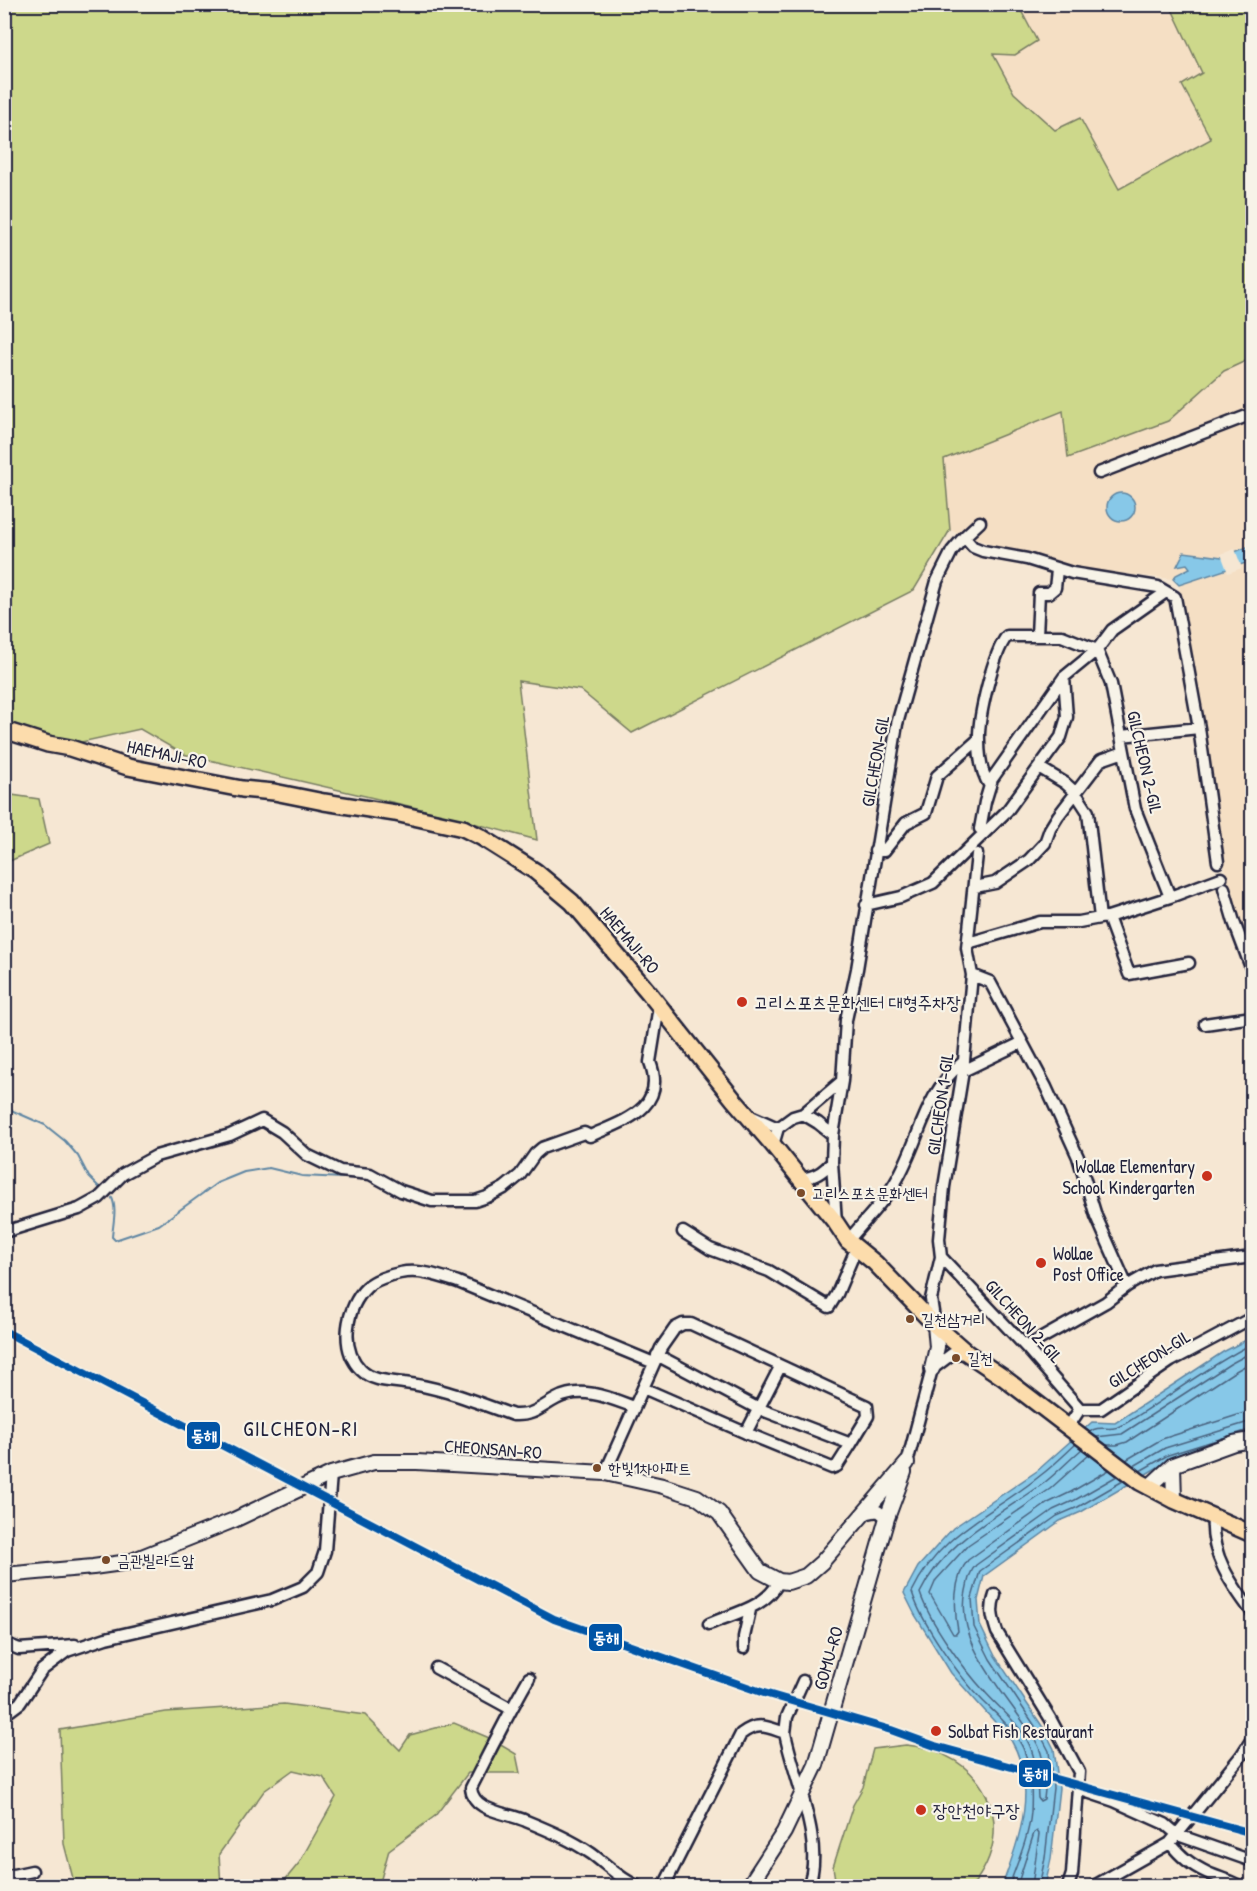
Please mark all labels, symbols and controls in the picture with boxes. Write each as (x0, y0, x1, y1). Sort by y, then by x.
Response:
street label: GILCHEON 2-GIL (1121, 708, 1169, 816)
street label: GILCHEON-GIL (855, 713, 895, 809)
street label: HAEMAJI-RO (125, 733, 209, 775)
street label: HAEMAJI-RO (594, 901, 666, 979)
place label: 고리스포츠문화센터 대형주차장 (754, 990, 961, 1015)
marker: 고리스포츠문화센터 대형주차장 (735, 995, 749, 1009)
street label: GILCHEON 1-GIL (920, 1051, 960, 1157)
place label: Wollae Elementary School Kindergarten (1063, 1154, 1195, 1200)
marker: Wollae Elementary School Kindergarten (1200, 1169, 1214, 1183)
place label: 고리스포츠문화센터 (812, 1182, 928, 1204)
marker: 고리스포츠문화센터 (795, 1187, 807, 1199)
place label: Wollae Post Office (1053, 1241, 1124, 1287)
marker: Wollae Post Office (1034, 1256, 1048, 1270)
street label: GILCHEON 2-GIL (980, 1274, 1069, 1369)
place label: 길천삼거리 (921, 1308, 985, 1330)
marker: 길천삼거리 (904, 1313, 916, 1325)
street label: GILCHEON-GIL (1103, 1324, 1195, 1394)
place label: 길천 (967, 1347, 993, 1369)
marker: 길천 (950, 1352, 962, 1364)
district label: GILCHEON-RI (243, 1414, 359, 1443)
line badge: 동해 (186, 1421, 221, 1450)
text: 동해 (191, 1424, 217, 1446)
street label: CHEONSAN-RO (443, 1433, 543, 1465)
place label: 한빛1차아파트 (608, 1457, 691, 1479)
marker: 한빛1차아파트 (591, 1462, 603, 1474)
place label: 금관빌라드앞 (117, 1549, 194, 1571)
marker: 금관빌라드앞 (100, 1554, 112, 1566)
line badge: 동해 (588, 1623, 623, 1652)
street label: GOMU-RO (807, 1623, 849, 1693)
text: 동해 (593, 1626, 619, 1648)
place label: Solbat Fish Restaurant (948, 1719, 1094, 1744)
marker: Solbat Fish Restaurant (929, 1724, 943, 1738)
line badge: 동해 (1018, 1759, 1052, 1788)
text: 동해 (1022, 1762, 1048, 1784)
place label: 장안천야구장 (933, 1798, 1020, 1823)
marker: 장안천야구장 (914, 1803, 928, 1817)

